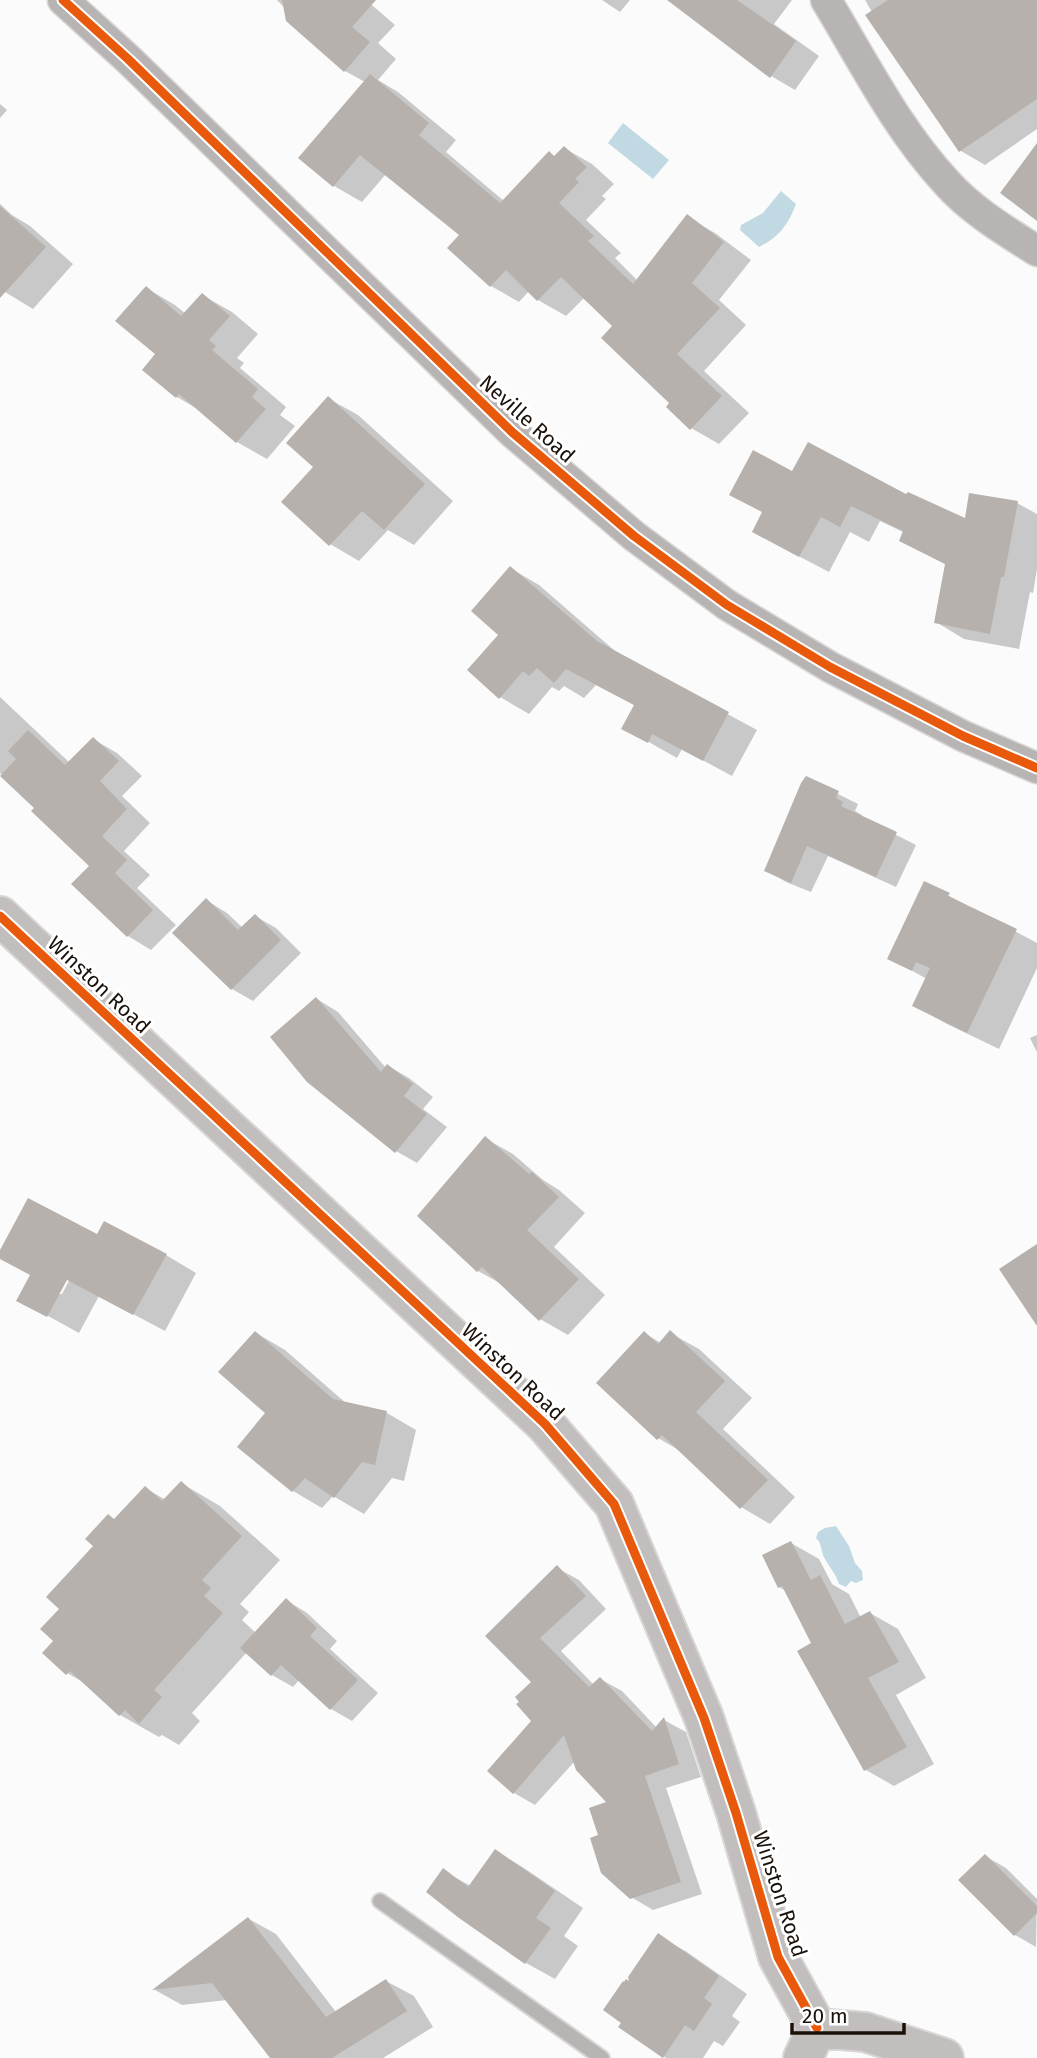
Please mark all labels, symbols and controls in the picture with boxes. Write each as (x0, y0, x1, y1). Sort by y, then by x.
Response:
street label: Neville Road (474, 369, 580, 469)
street label: Winston Road (42, 931, 156, 1039)
street label: Winston Road (456, 1318, 570, 1426)
street label: Winston Road (747, 1828, 813, 1960)
scale bar (792, 1992, 904, 2036)
text: 20 m (802, 2003, 848, 2029)

